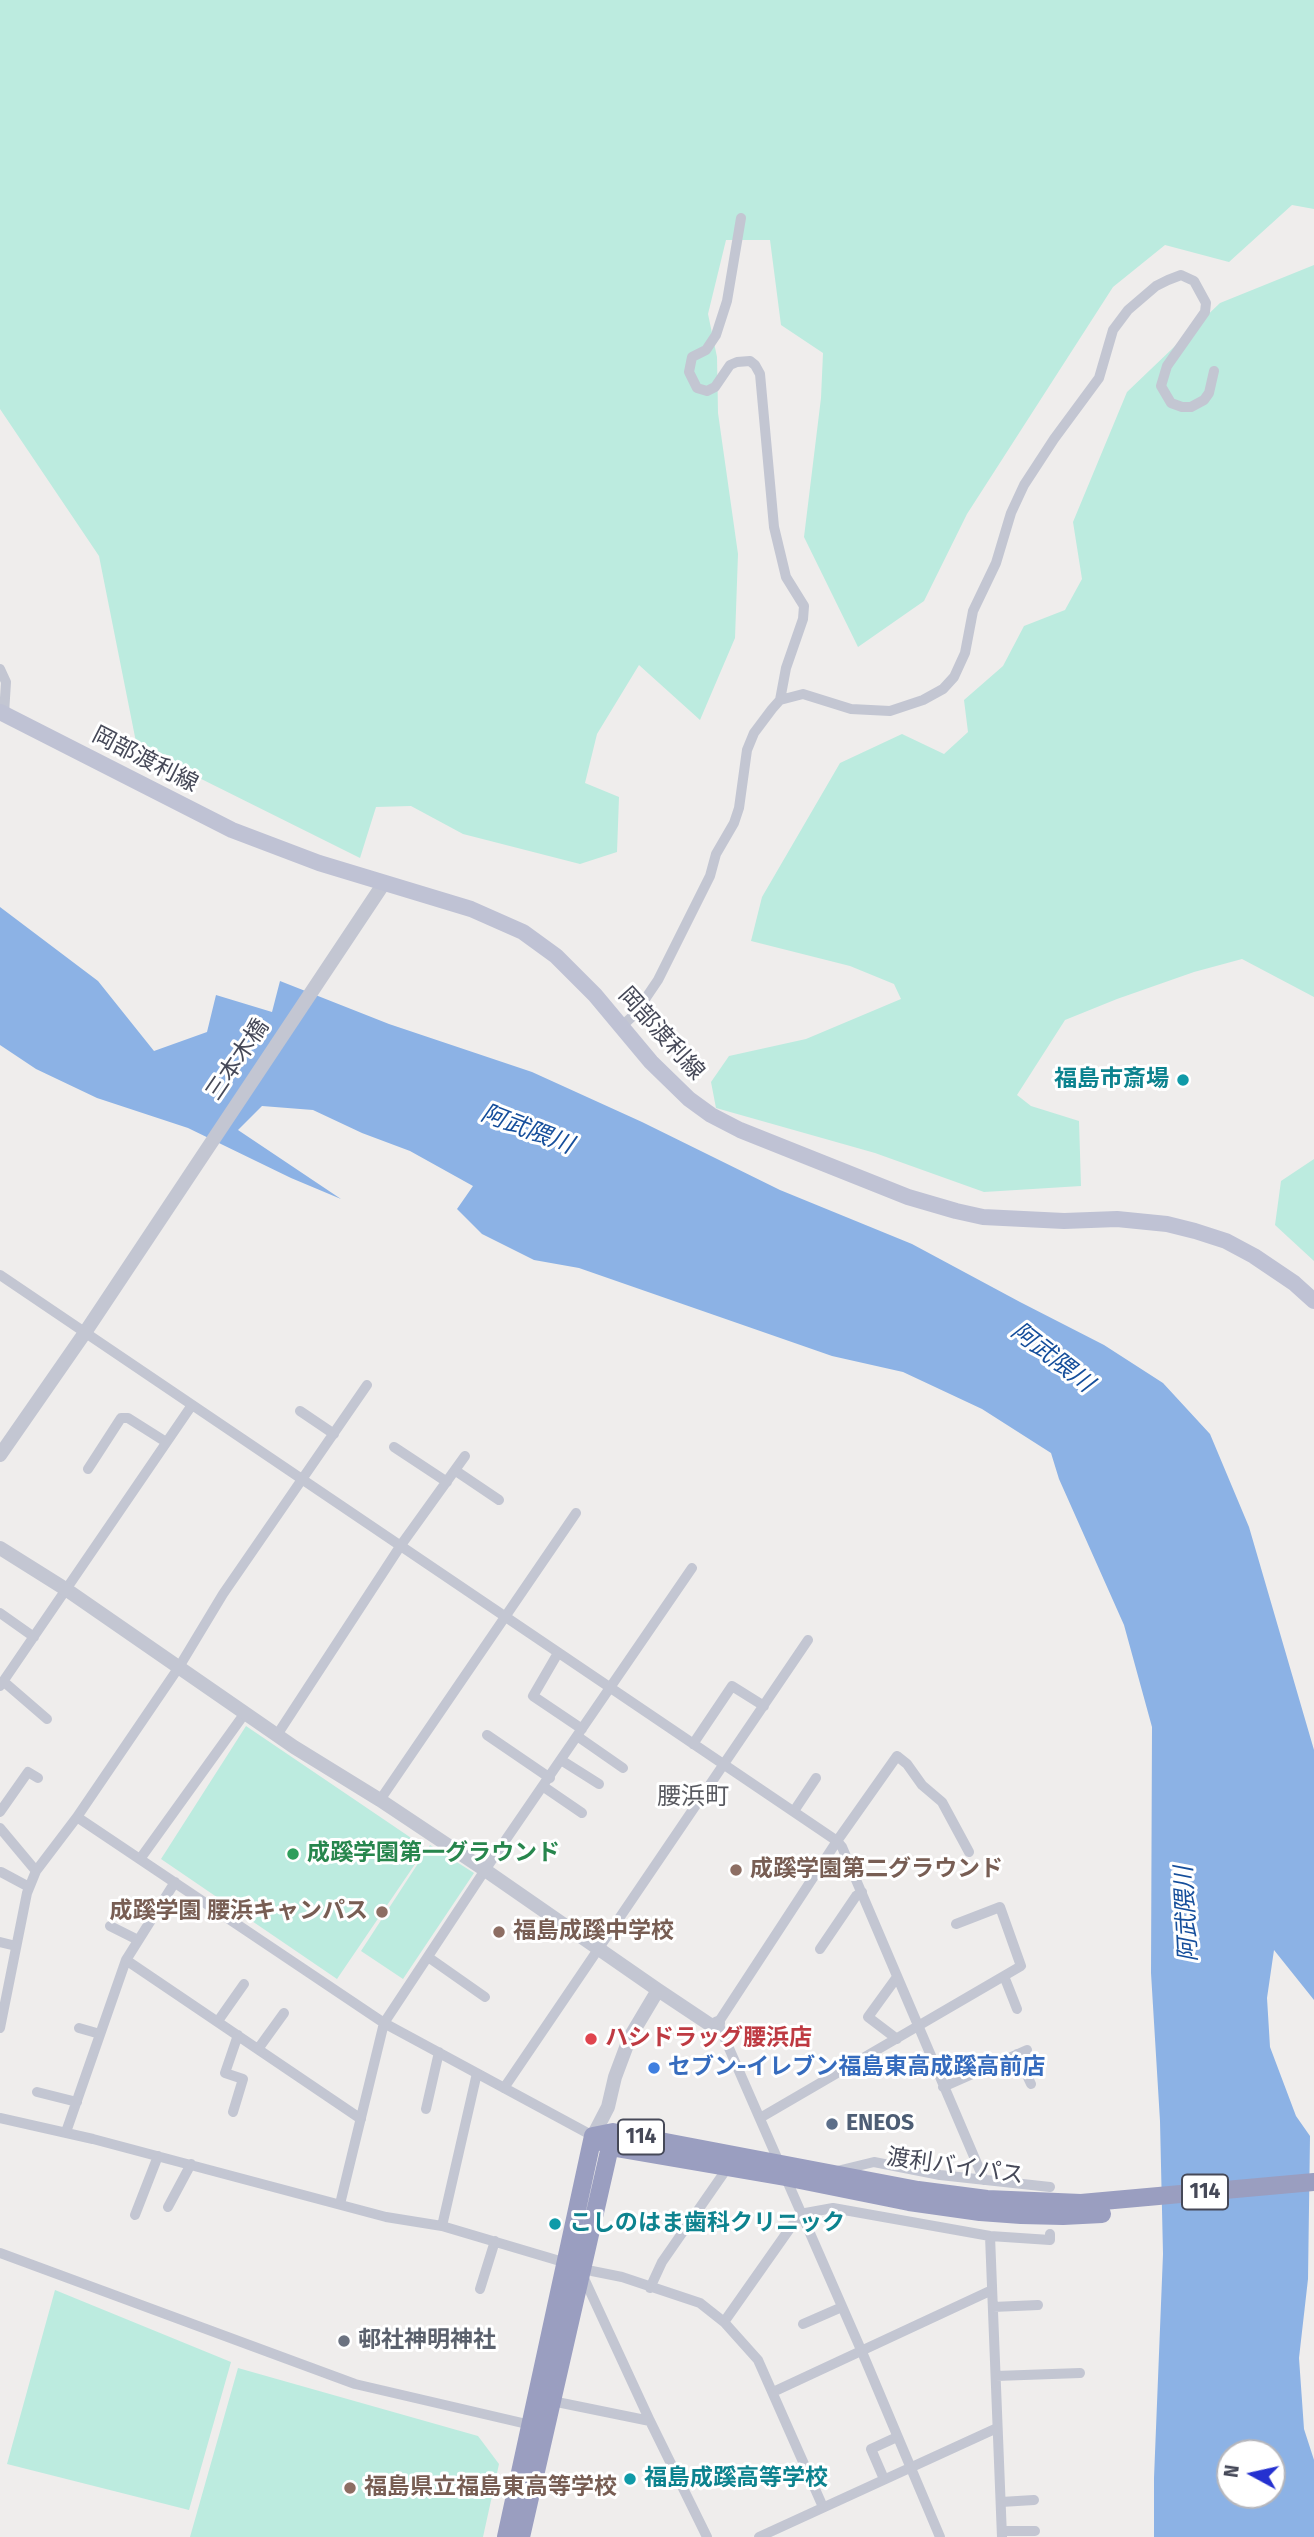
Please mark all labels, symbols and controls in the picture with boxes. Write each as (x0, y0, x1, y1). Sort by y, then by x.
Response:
street label: 岡部渡利線 (88, 722, 202, 798)
street label: 岡部渡利線 (612, 982, 710, 1086)
street label: 三本木橋 (201, 1014, 275, 1106)
place label: 福島市斎場 (1054, 1066, 1169, 1094)
marker: 福島市斎場 (1175, 1072, 1191, 1088)
water label: 阿武隈川 (477, 1099, 577, 1161)
water label: 阿武隈川 (1005, 1317, 1099, 1399)
district label: 腰浜町 (657, 1783, 729, 1811)
place label: 成蹊学園第一グラウンド (307, 1840, 560, 1868)
marker: 成蹊学園第一グラウンド (285, 1846, 301, 1862)
place label: 成蹊学園第二グラウンド (750, 1856, 1003, 1884)
marker: 成蹊学園第二グラウンド (728, 1862, 744, 1878)
water label: 阿武隈川 (1170, 1865, 1204, 1963)
place label: 成蹊学園 腰浜キャンパス (110, 1898, 368, 1926)
marker: 成蹊学園 腰浜キャンパス (374, 1904, 390, 1920)
place label: 福島成蹊中学校 (513, 1918, 674, 1946)
marker: 福島成蹊中学校 (491, 1924, 507, 1940)
place label: ハシドラッグ腰浜店 (605, 2025, 812, 2053)
marker: ハシドラッグ腰浜店 (583, 2031, 599, 2047)
place label: セブン-イレブン福島東高成蹊高前店 (668, 2054, 1045, 2082)
marker: セブン-イレブン福島東高成蹊高前店 (646, 2060, 662, 2076)
place label: ENEOS (846, 2110, 914, 2138)
marker: ENEOS (824, 2116, 840, 2132)
road number: 114 (618, 2120, 664, 2154)
street label: 渡利バイパス (885, 2144, 1025, 2190)
road number: 114 (1182, 2174, 1228, 2210)
place label: こしのはま歯科クリニック (569, 2210, 845, 2238)
marker: こしのはま歯科クリニック (547, 2216, 563, 2232)
place label: 邨社神明神社 (358, 2327, 496, 2355)
marker: 邨社神明神社 (336, 2333, 352, 2349)
north arrow (1216, 2439, 1286, 2509)
text: N (1219, 2463, 1244, 2479)
place label: 福島成蹊高等学校 (644, 2465, 828, 2493)
marker: 福島成蹊高等学校 (622, 2471, 638, 2487)
place label: 福島県立福島東高等学校 (364, 2474, 617, 2502)
marker: 福島県立福島東高等学校 (342, 2480, 358, 2496)

